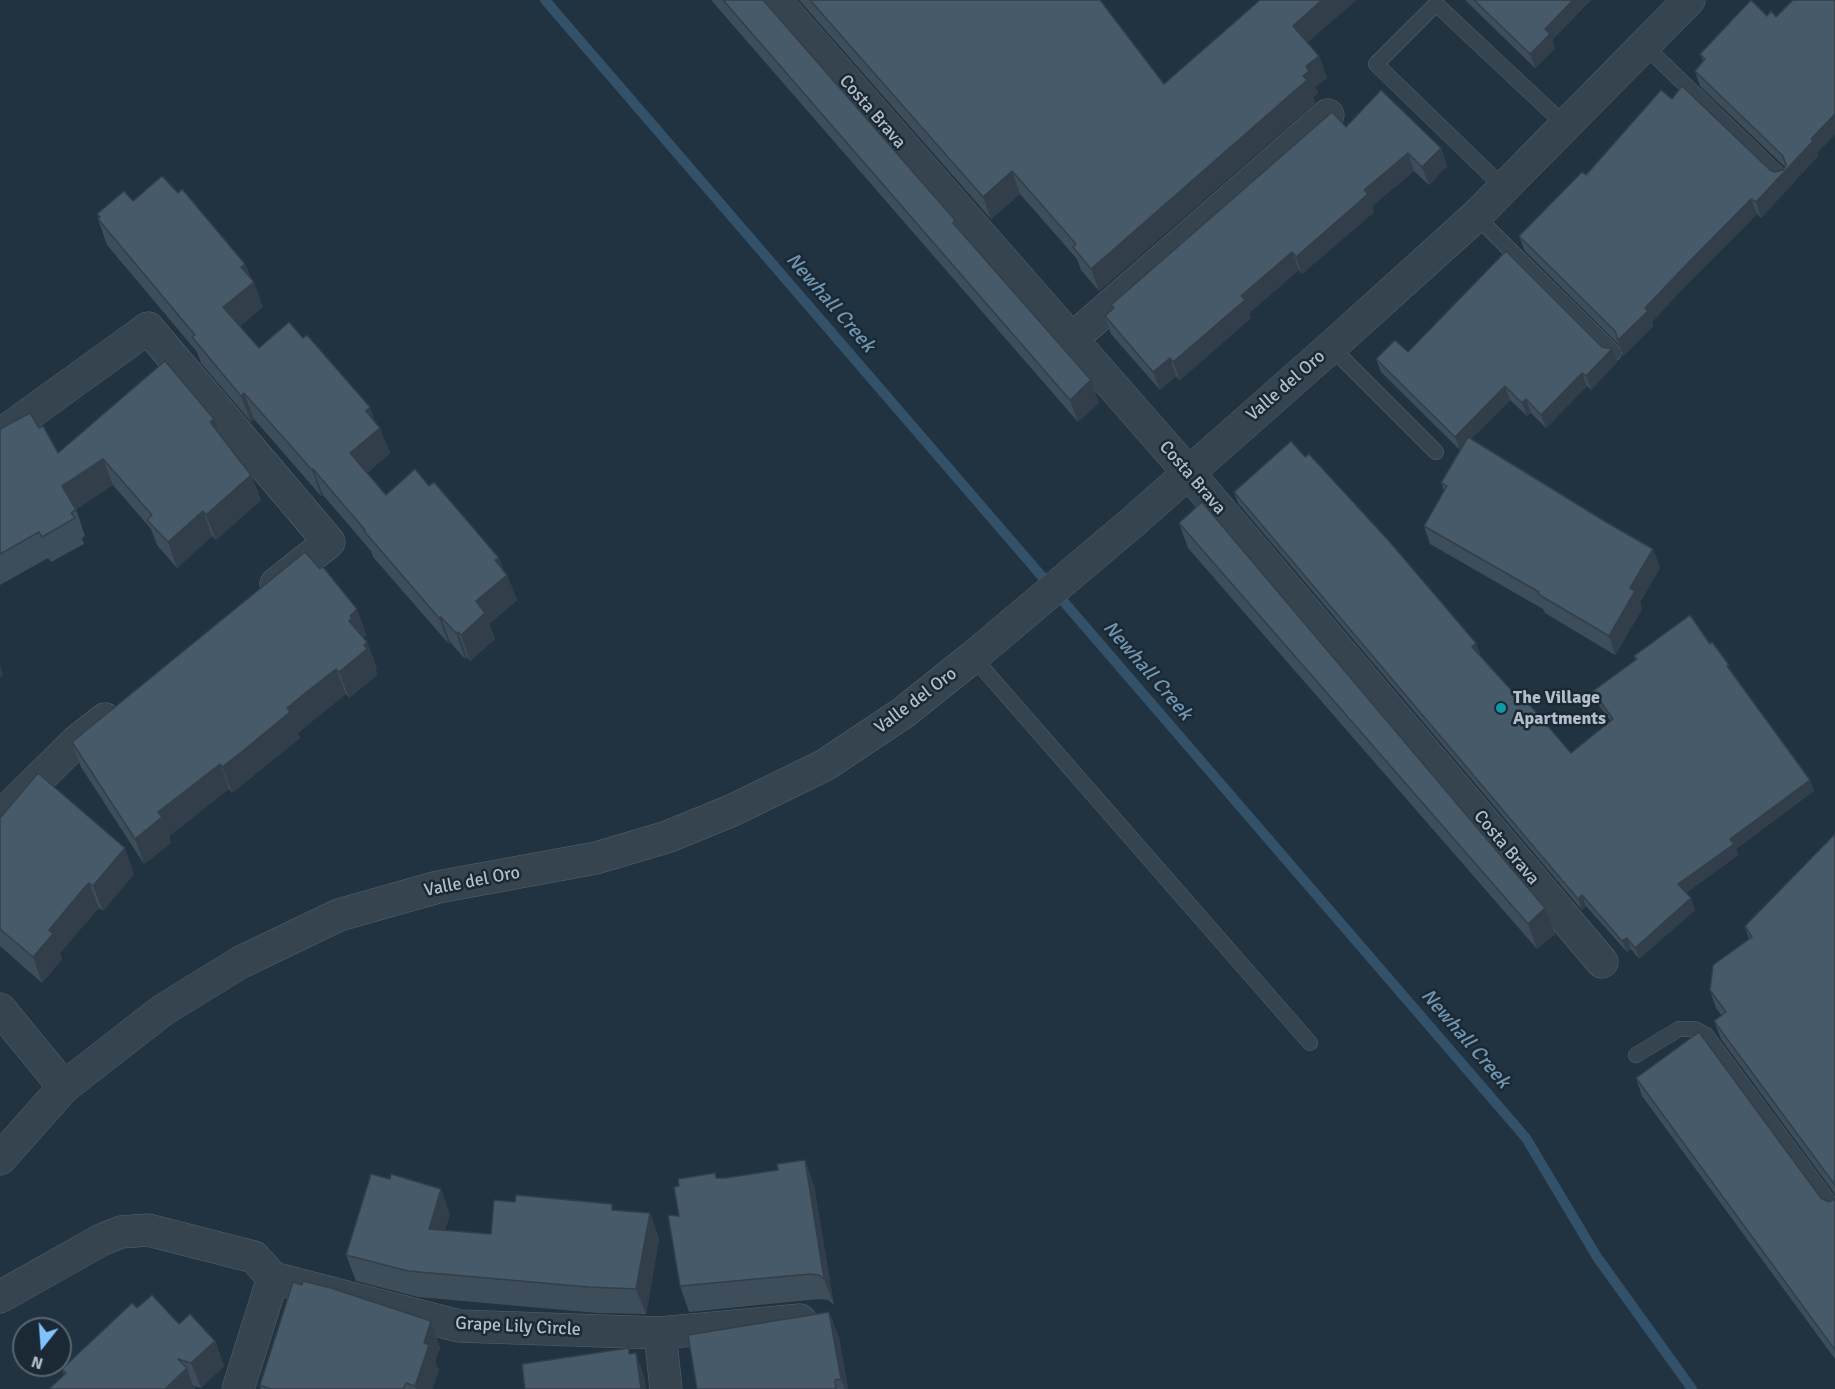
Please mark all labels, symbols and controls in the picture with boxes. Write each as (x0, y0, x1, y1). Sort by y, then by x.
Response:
street label: Costa Brava (834, 71, 910, 153)
water label: Newhall Creek (780, 248, 880, 358)
street label: Valle del Oro (1242, 346, 1330, 426)
street label: Costa Brava (1154, 437, 1230, 519)
water label: Newhall Creek (1097, 616, 1197, 726)
street label: Valle del Oro (871, 663, 961, 739)
place label: The Village Apartments (1513, 687, 1606, 730)
marker: The Village Apartments (1494, 701, 1508, 715)
street label: Costa Brava (1469, 806, 1543, 890)
street label: Valle del Oro (422, 862, 522, 902)
water label: Newhall Creek (1415, 984, 1515, 1094)
street label: Grape Lily Circle (455, 1313, 581, 1341)
north arrow (12, 1317, 72, 1377)
text: N (29, 1351, 46, 1373)

